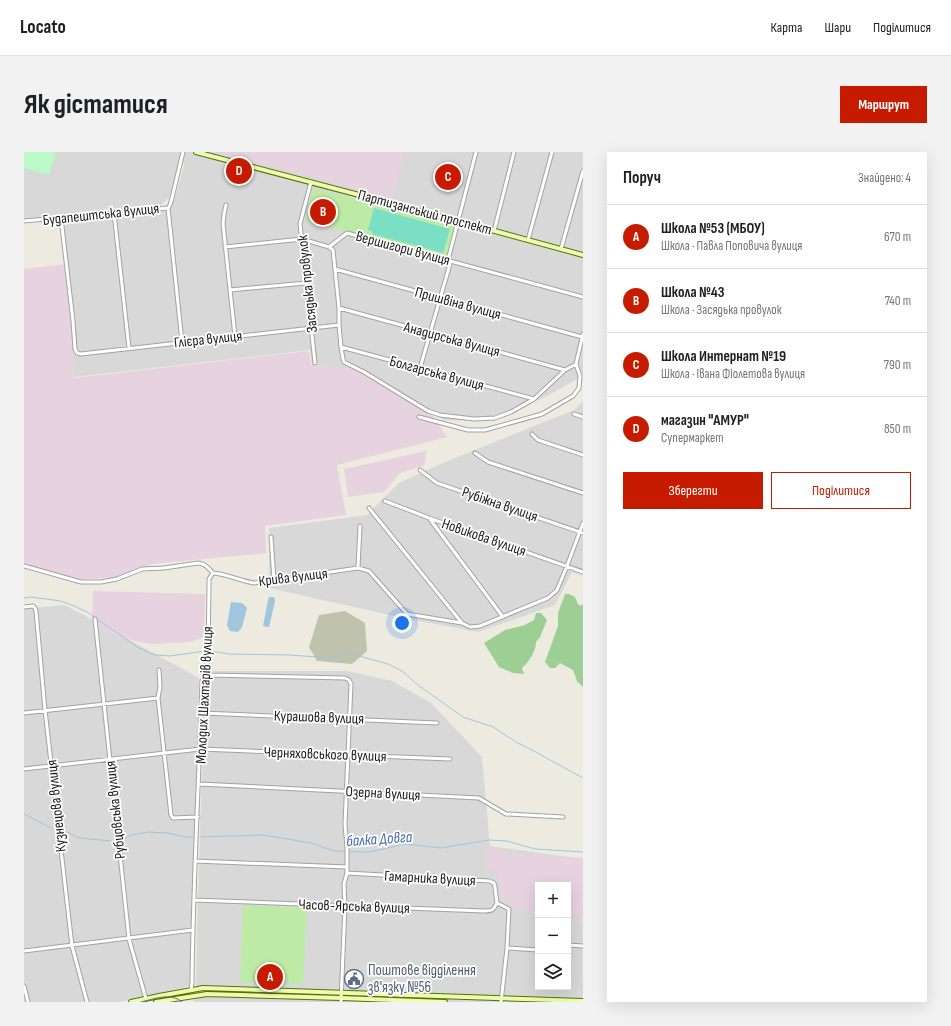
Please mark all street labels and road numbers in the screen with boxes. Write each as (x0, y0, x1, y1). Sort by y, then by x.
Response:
street label: Партизанський проспект (356, 185, 494, 240)
street label: Будапештська вулиця (42, 199, 160, 230)
street label: Вершигори вулиця (354, 227, 452, 270)
street label: Засядька провулок (293, 234, 322, 334)
street label: Пришвіна вулиця (413, 283, 503, 324)
street label: Анадирська вулиця (401, 317, 502, 361)
street label: Глієра вулиця (173, 326, 243, 353)
street label: Болгарська вулиця (388, 352, 486, 395)
street label: Рубіжна вулиця (459, 483, 541, 526)
street label: Новикова вулиця (439, 514, 529, 561)
street label: Крива вулиця (258, 564, 329, 591)
street label: Молодих Шахтарів вулиця (191, 626, 218, 764)
street label: Курашова вулиця (274, 706, 364, 729)
street label: Черняховського вулиця (263, 743, 387, 766)
street label: Кузнецова вулиця (42, 759, 71, 853)
street label: Рубцовська вулиця (101, 760, 130, 860)
street label: Озерна вулиця (345, 782, 421, 805)
street label: Гамарника вулиця (384, 867, 476, 890)
street label: Часов-Ярська вулиця (298, 895, 410, 918)

